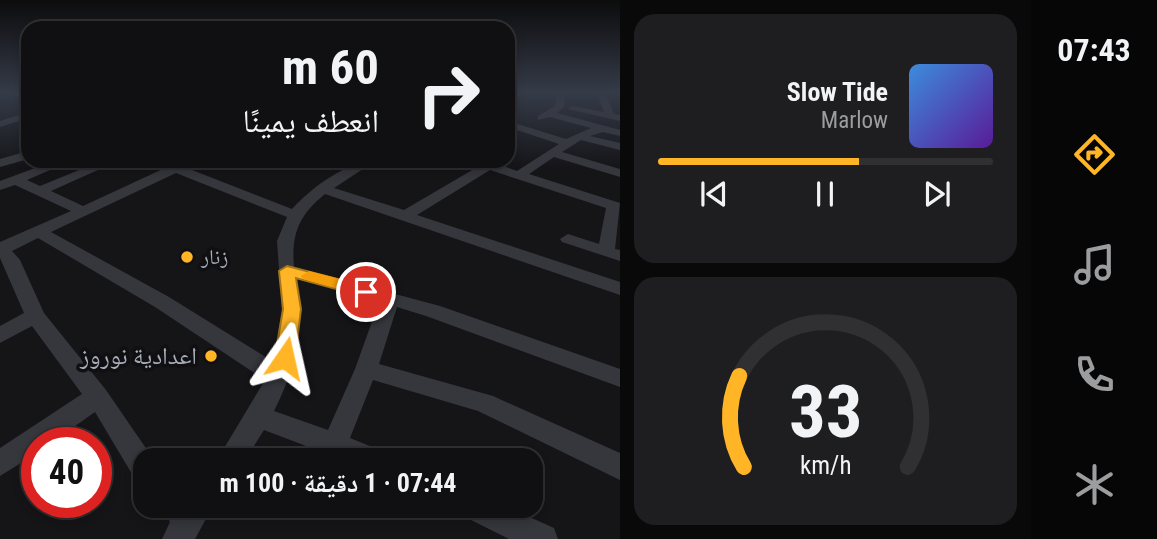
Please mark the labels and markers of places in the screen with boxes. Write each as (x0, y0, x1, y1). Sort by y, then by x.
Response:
place label: زنار (200, 245, 228, 269)
marker: زنار (179, 249, 195, 265)
pin (336, 262, 396, 322)
place label: اعدادية نوروز (79, 342, 197, 370)
marker: اعدادية نوروز (203, 348, 219, 364)

